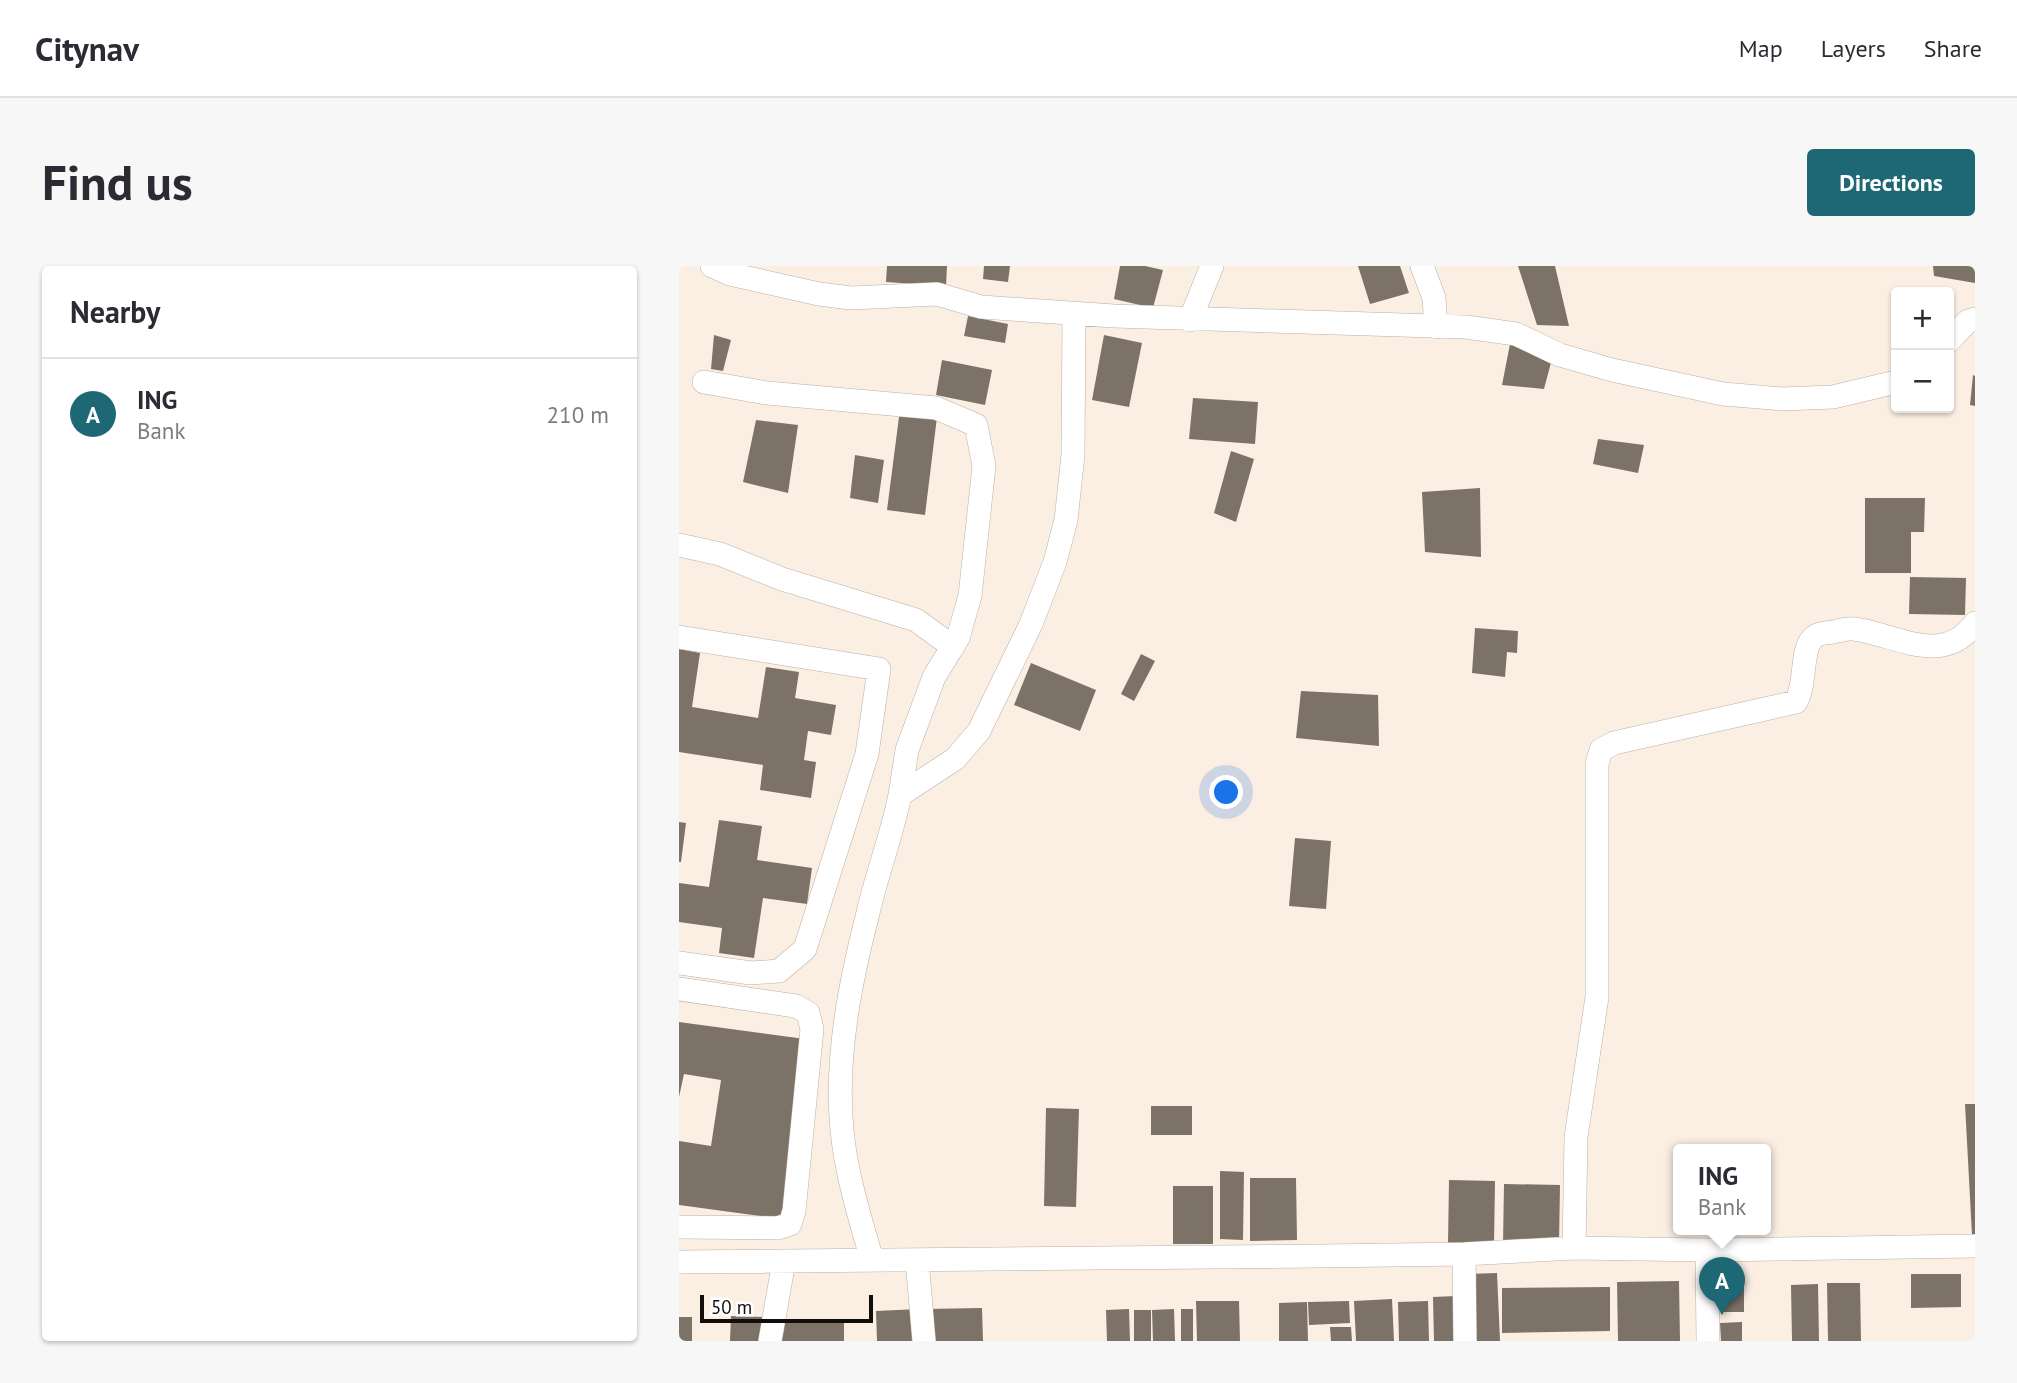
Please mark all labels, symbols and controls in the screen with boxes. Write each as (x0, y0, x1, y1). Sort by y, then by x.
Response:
text: Citynav (35, 27, 139, 70)
text: Map (1739, 33, 1783, 64)
text: Layers (1821, 33, 1886, 64)
text: Share (1924, 33, 1982, 64)
button: Directions (1807, 149, 1975, 216)
text: Find us (42, 150, 193, 214)
map controls (1891, 287, 1954, 413)
button: + (1891, 287, 1954, 350)
text: Nearby (70, 292, 160, 331)
button: − (1891, 350, 1954, 413)
text: ING (137, 383, 177, 416)
text: A (86, 400, 100, 429)
text: 210 m (547, 400, 609, 429)
text: Bank (137, 416, 185, 445)
your location (1209, 775, 1243, 809)
popup (1673, 1144, 1771, 1235)
text: ING (1698, 1159, 1738, 1192)
text: Bank (1698, 1192, 1746, 1221)
pin: A (1699, 1257, 1745, 1315)
scale bar (700, 1292, 873, 1324)
text: 50 m (711, 1295, 752, 1319)

